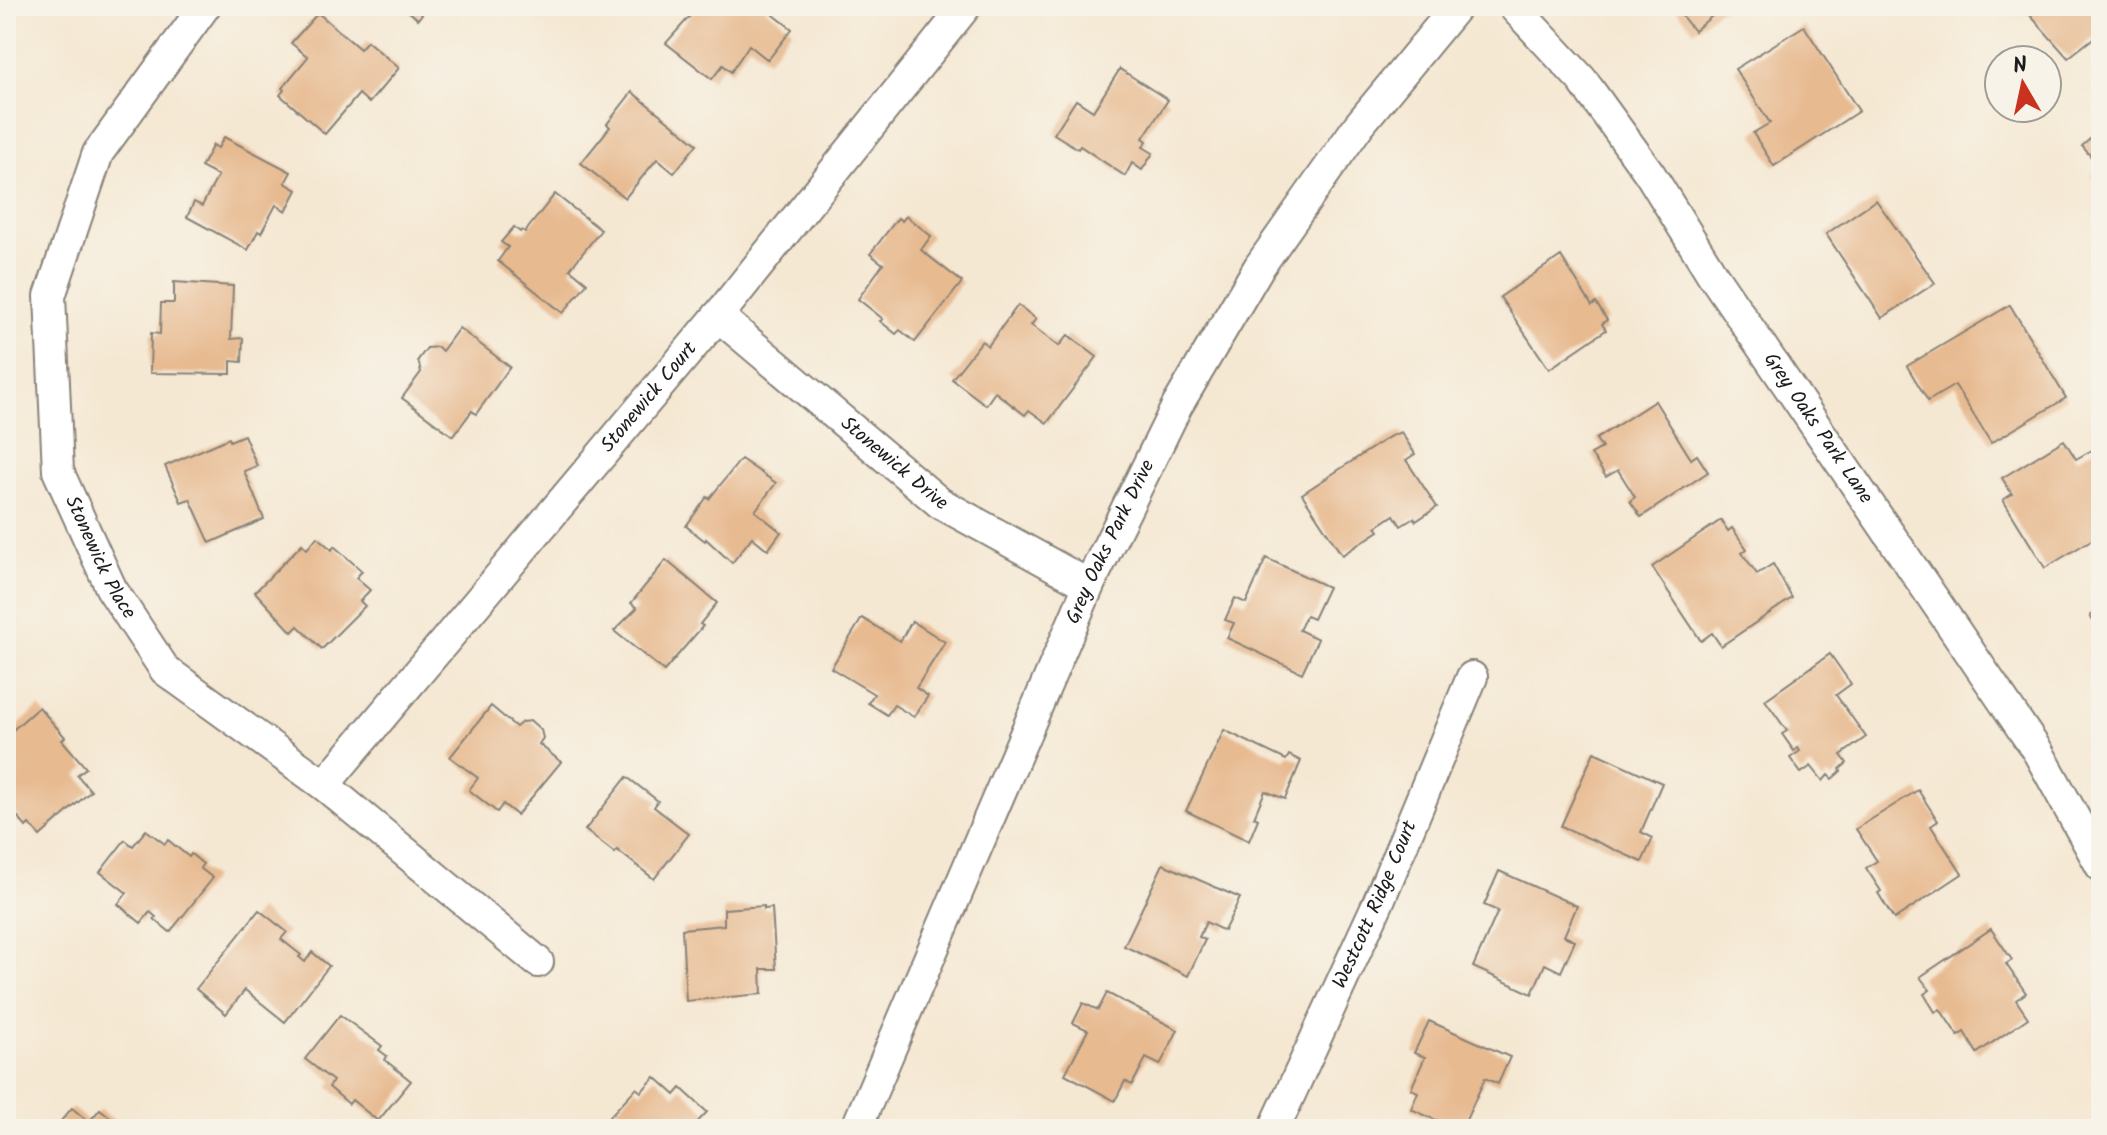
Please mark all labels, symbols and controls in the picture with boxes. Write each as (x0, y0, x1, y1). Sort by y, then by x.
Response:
north arrow (1983, 44, 2063, 124)
text: N (2011, 48, 2030, 85)
street label: Stonewick Court (593, 335, 706, 460)
street label: Grey Oaks Park Lane (1754, 346, 1881, 511)
street label: Stonewick Drive (833, 409, 953, 520)
street label: Grey Oaks Park Drive (1058, 454, 1164, 629)
street label: Stonewick Place (55, 491, 144, 626)
street label: Westcott Ridge Court (1325, 816, 1426, 994)

